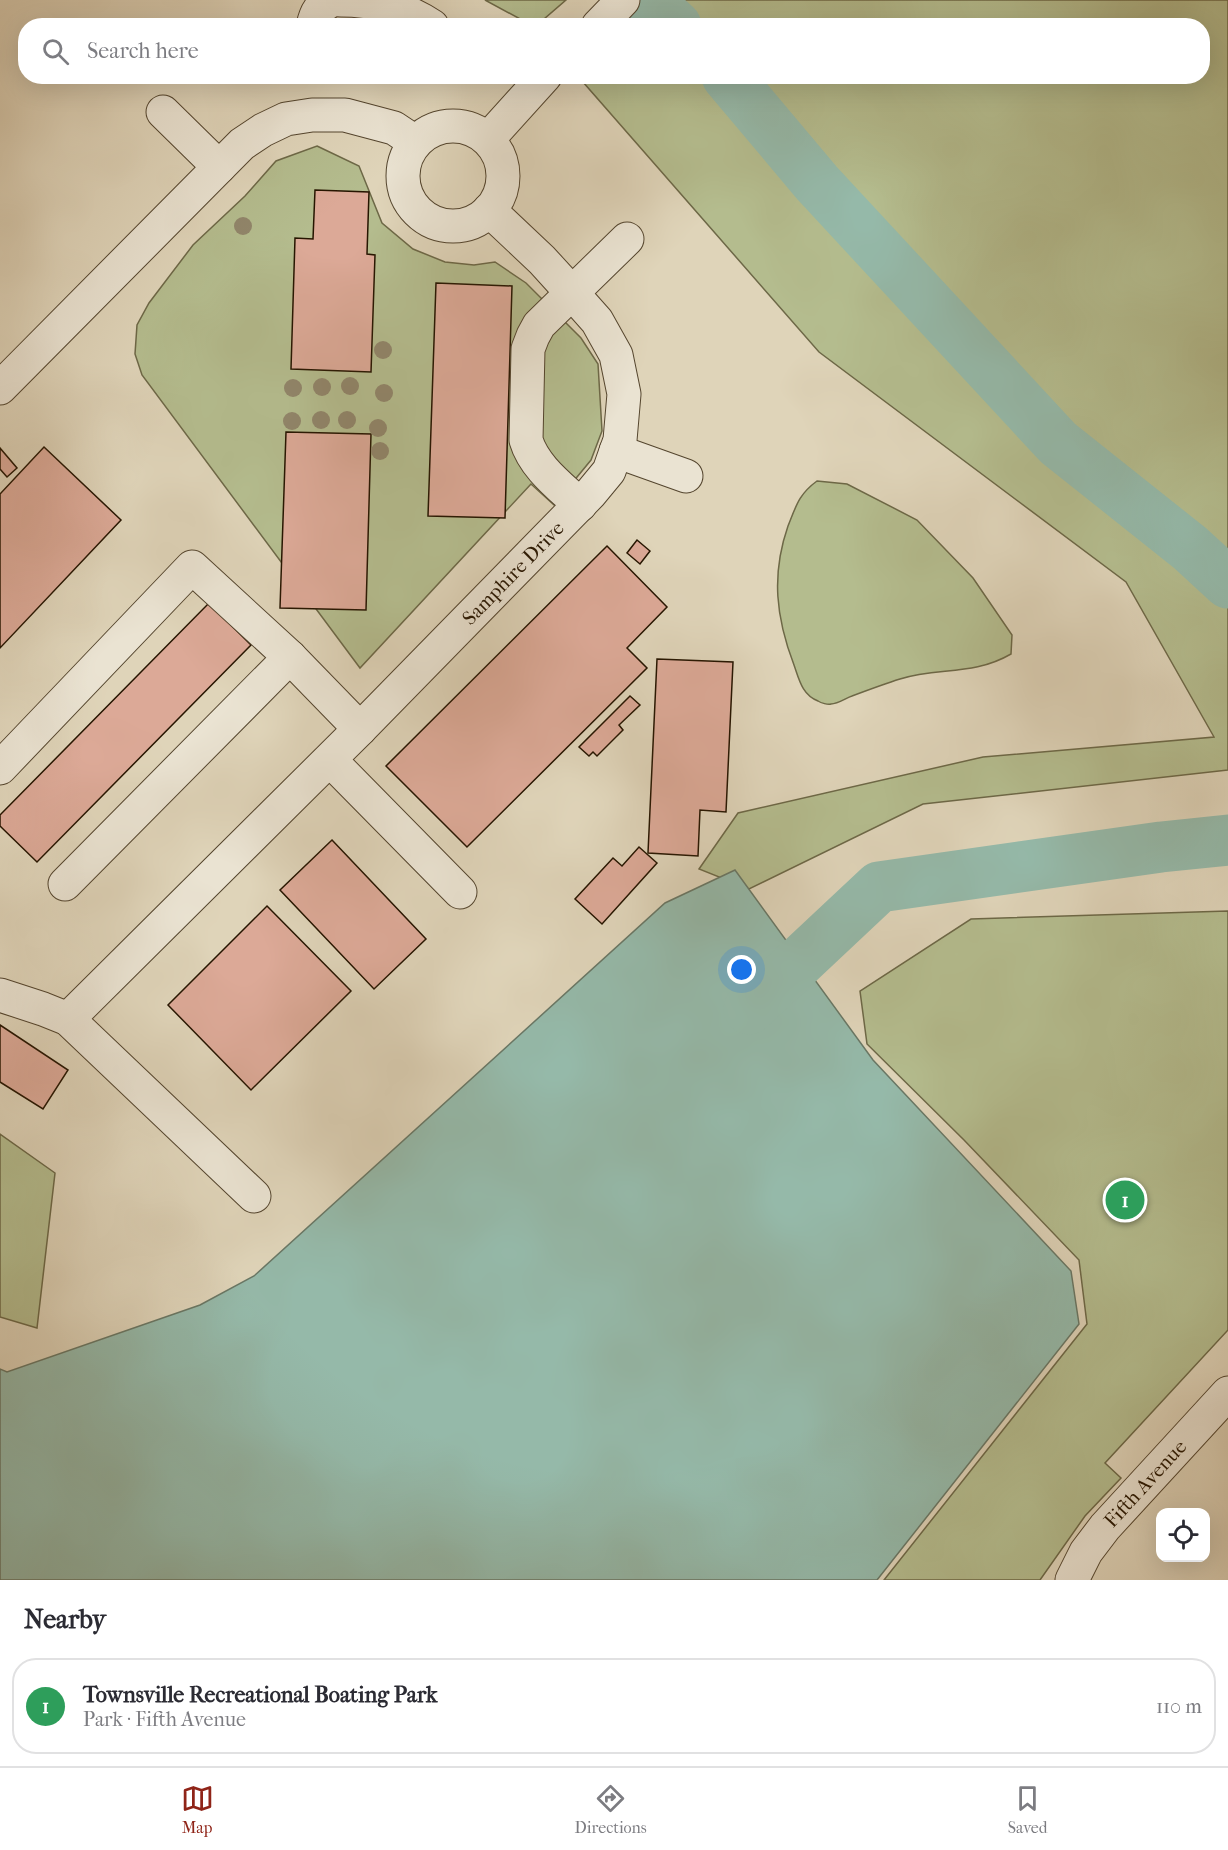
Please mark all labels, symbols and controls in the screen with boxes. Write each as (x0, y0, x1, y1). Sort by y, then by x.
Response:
search box (18, 18, 1210, 84)
icon: search (39, 35, 72, 68)
text: Search here (87, 38, 199, 64)
street label: Samphire Drive (458, 517, 569, 630)
your location (727, 955, 756, 984)
pin: 1 (1106, 1178, 1144, 1222)
street label: Fifth Avenue (1100, 1435, 1191, 1532)
map controls (1156, 1508, 1210, 1562)
button: locate (1156, 1508, 1210, 1562)
text: Nearby (24, 1604, 106, 1635)
text: Townsville Recreational Boating Park (83, 1682, 437, 1708)
text: 1 (42, 1695, 49, 1718)
text: 110 m (1156, 1695, 1202, 1718)
text: Park · Fifth Avenue (83, 1708, 246, 1731)
tab: Map (181, 1782, 214, 1837)
tab: Directions (575, 1782, 647, 1837)
tab: Saved (1008, 1782, 1047, 1837)

